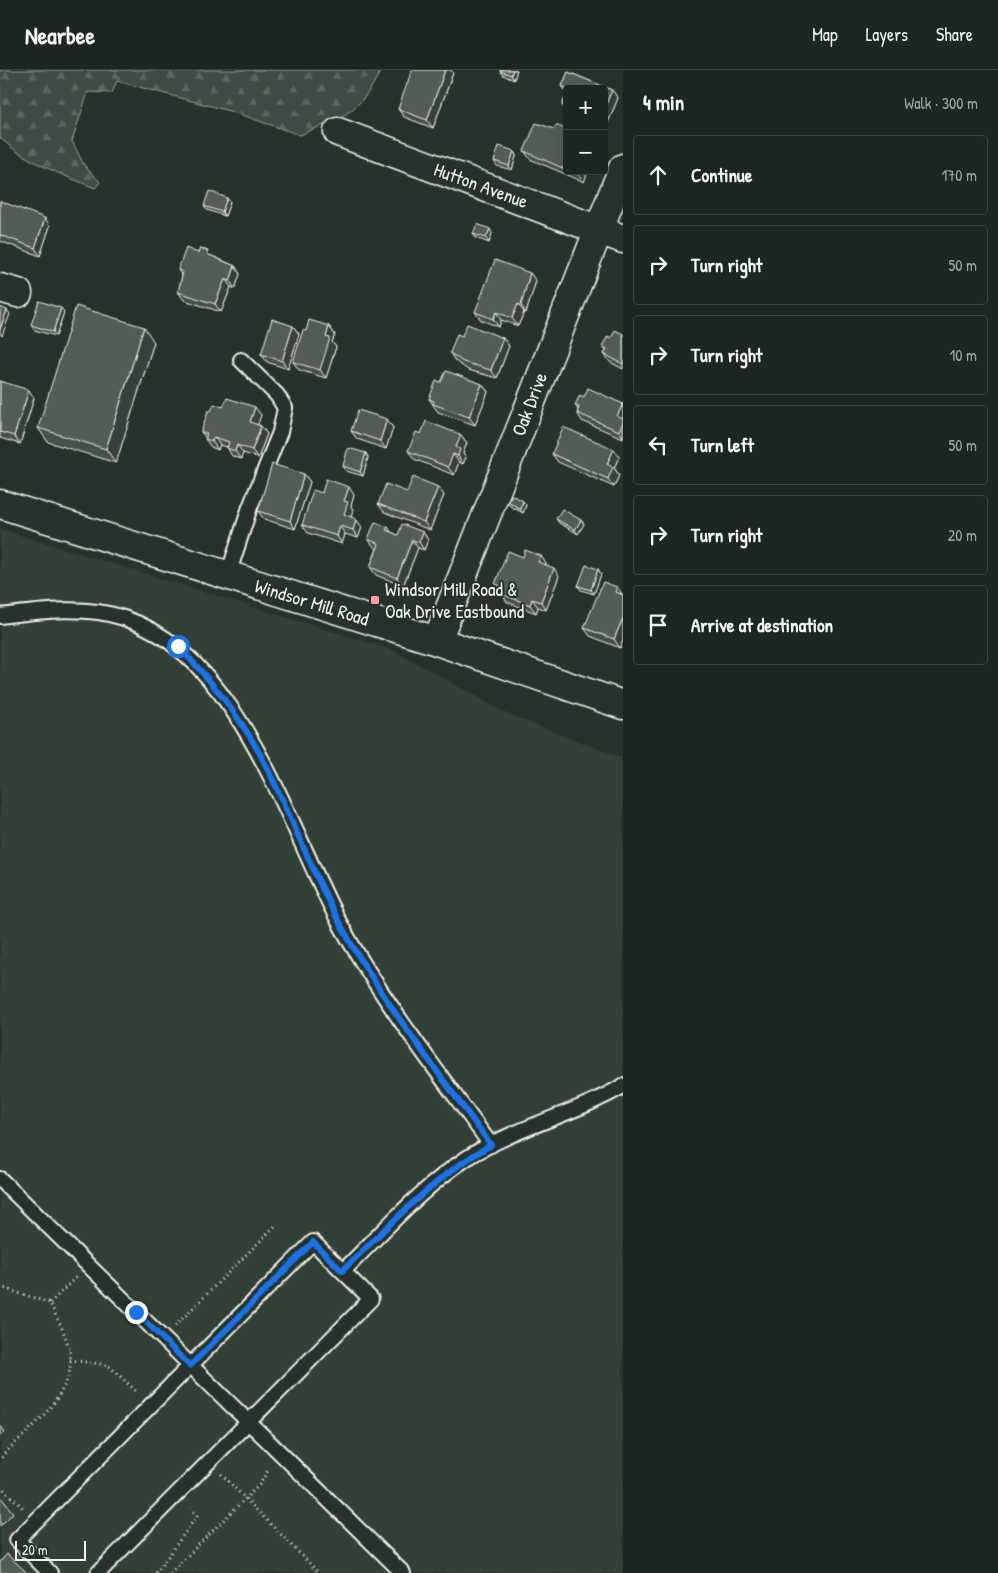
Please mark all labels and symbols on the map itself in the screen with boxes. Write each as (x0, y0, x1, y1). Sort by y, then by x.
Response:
street label: Hutton Avenue (430, 156, 532, 214)
street label: Oak Drive (505, 368, 553, 439)
street label: Windsor Mill Road (252, 572, 373, 632)
place label: Windsor Mill Road & Oak Drive Eastbound (385, 576, 525, 624)
marker: Windsor Mill Road & Oak Drive Eastbound (369, 594, 381, 606)
route start (167, 635, 190, 658)
route end (125, 1301, 148, 1324)
scale bar (15, 1538, 86, 1561)

